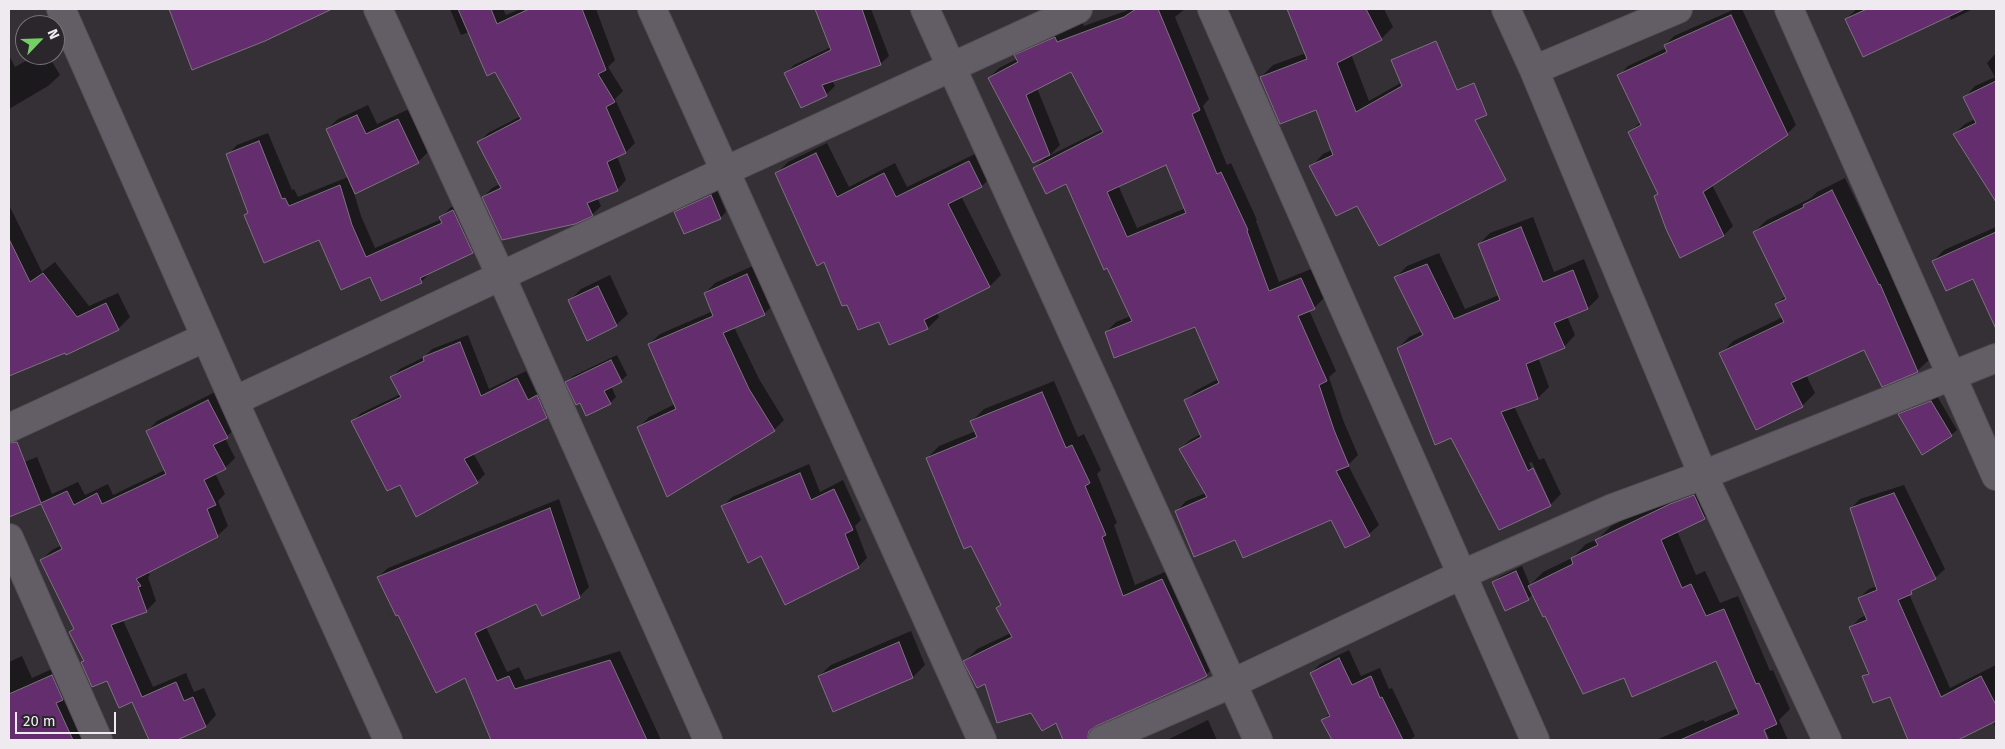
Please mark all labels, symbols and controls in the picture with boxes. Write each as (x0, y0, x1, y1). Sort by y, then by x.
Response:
north arrow (15, 15, 65, 65)
text: N (44, 26, 63, 42)
scale bar (18, 702, 119, 734)
text: 20 m (23, 712, 56, 730)

